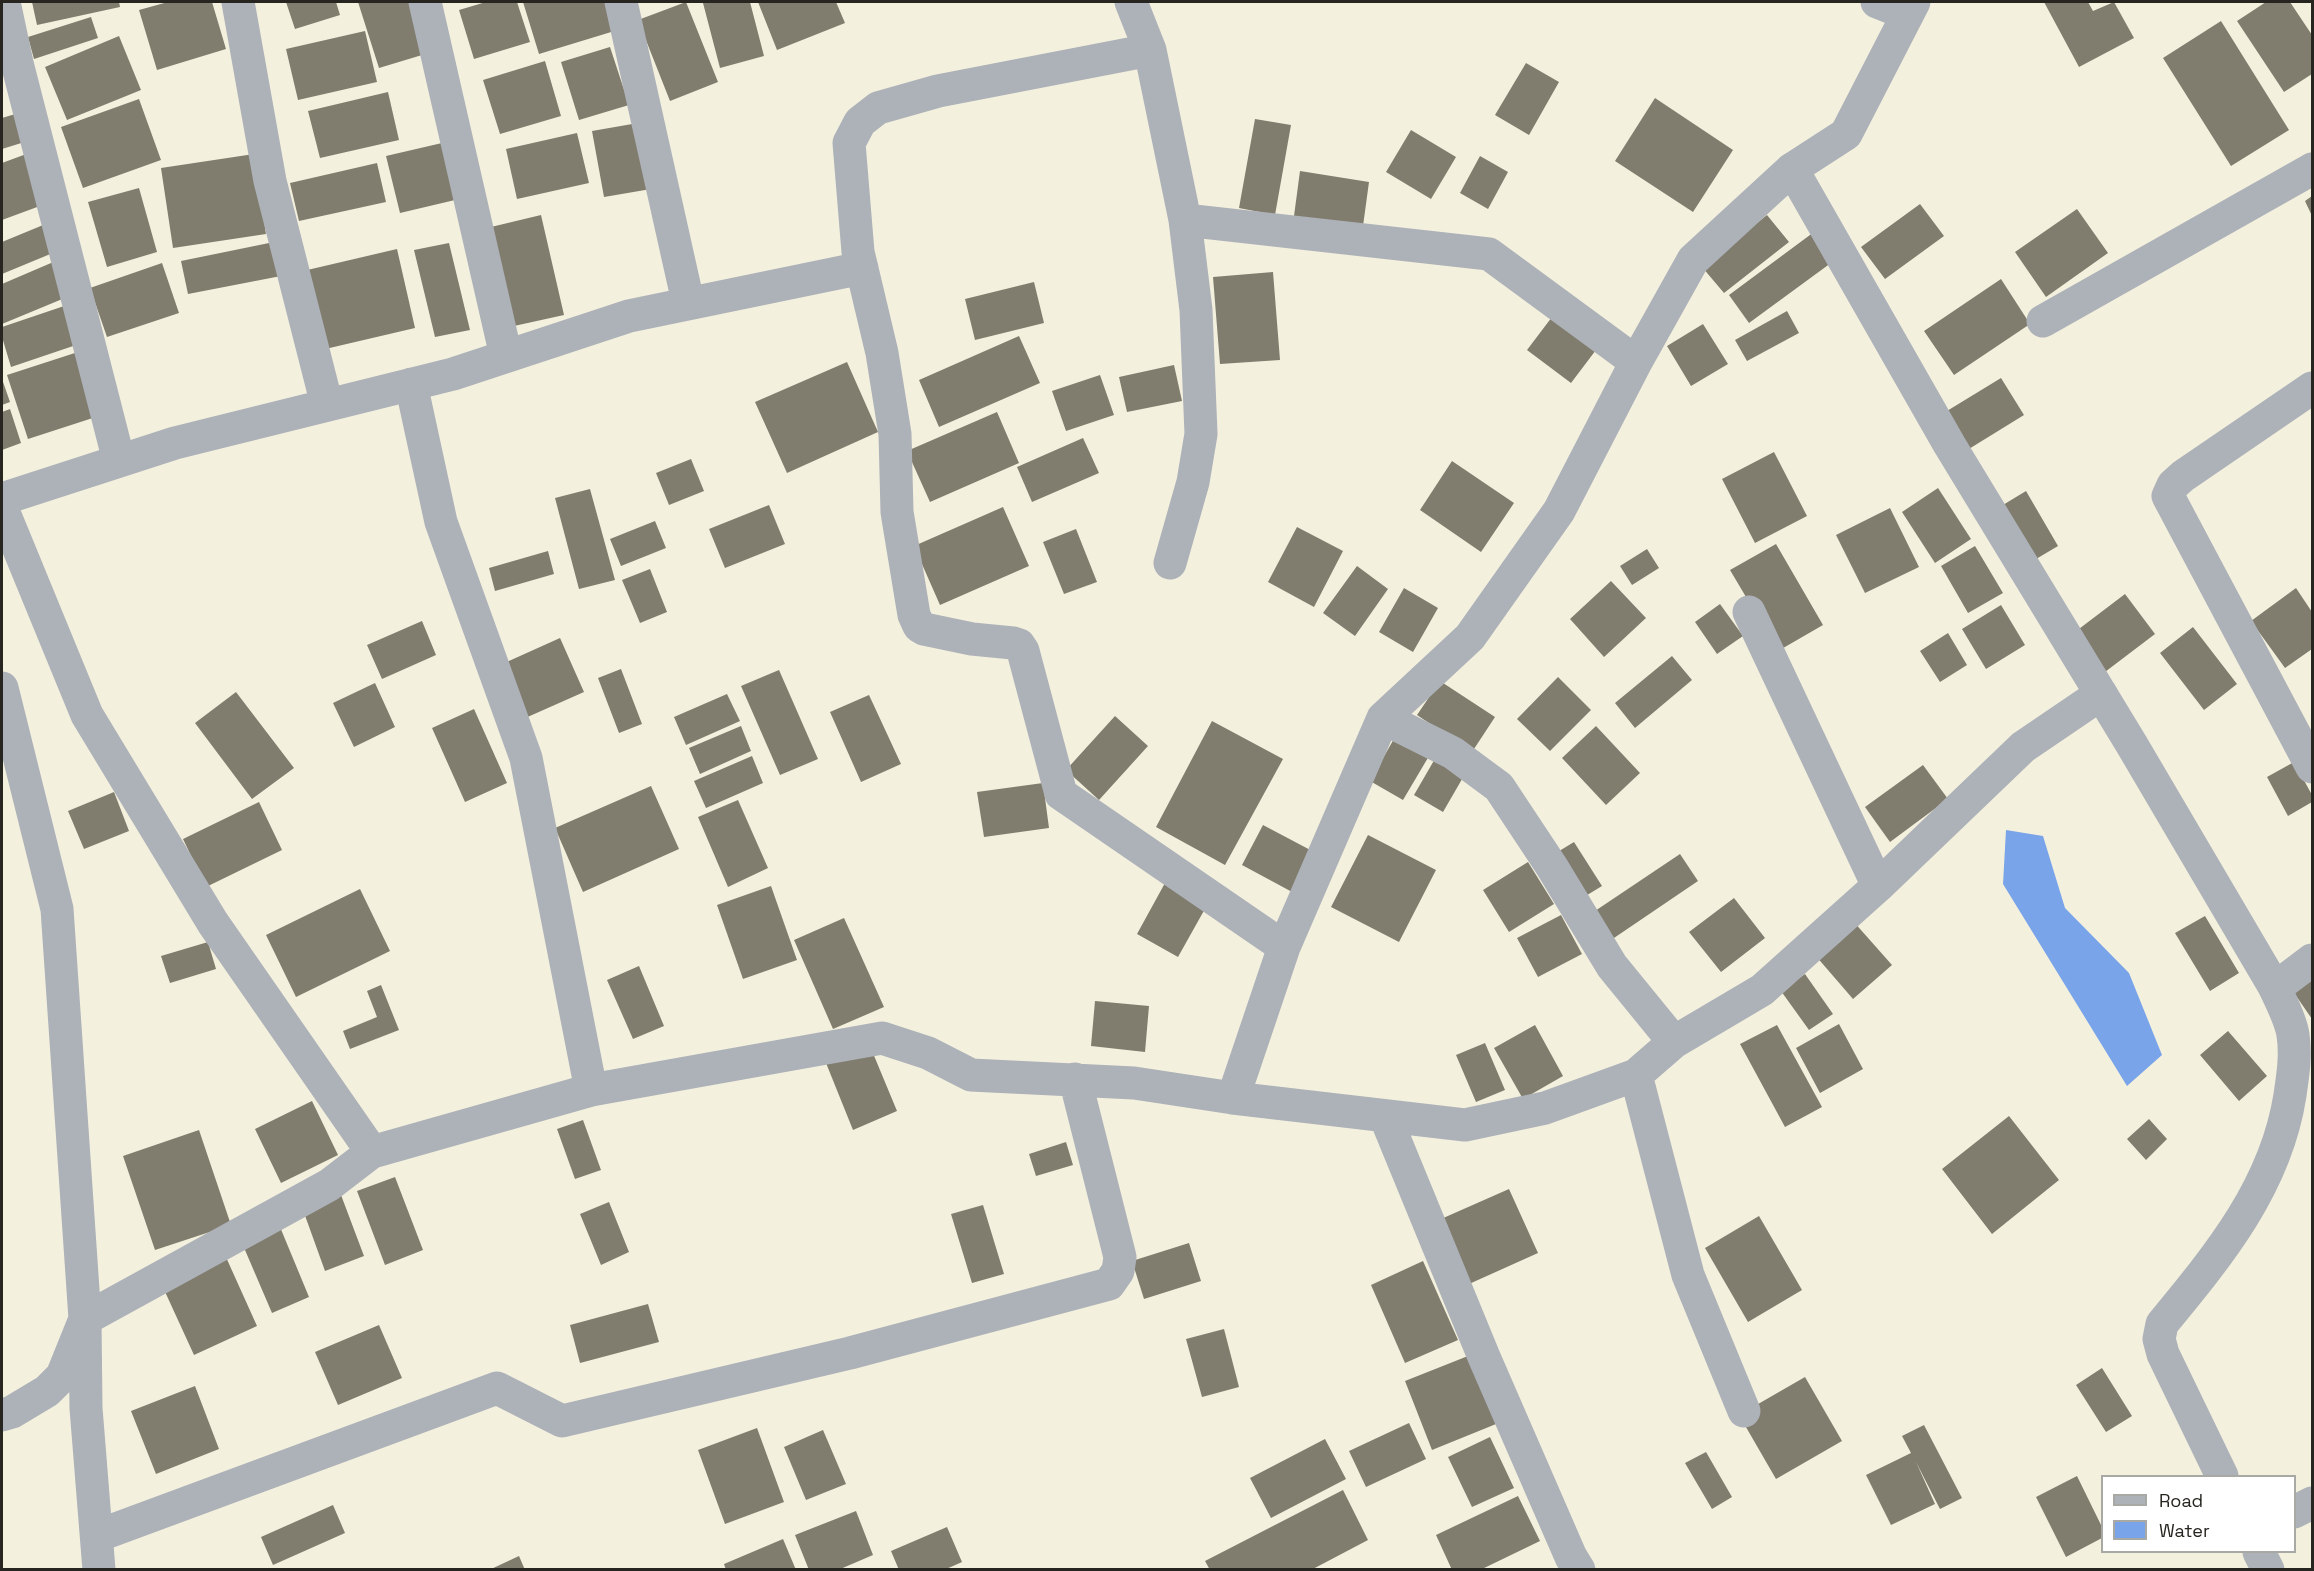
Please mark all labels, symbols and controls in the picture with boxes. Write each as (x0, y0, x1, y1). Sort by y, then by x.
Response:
legend (2101, 1475, 2296, 1553)
text: Road (2159, 1489, 2203, 1512)
text: Water (2159, 1519, 2210, 1542)

